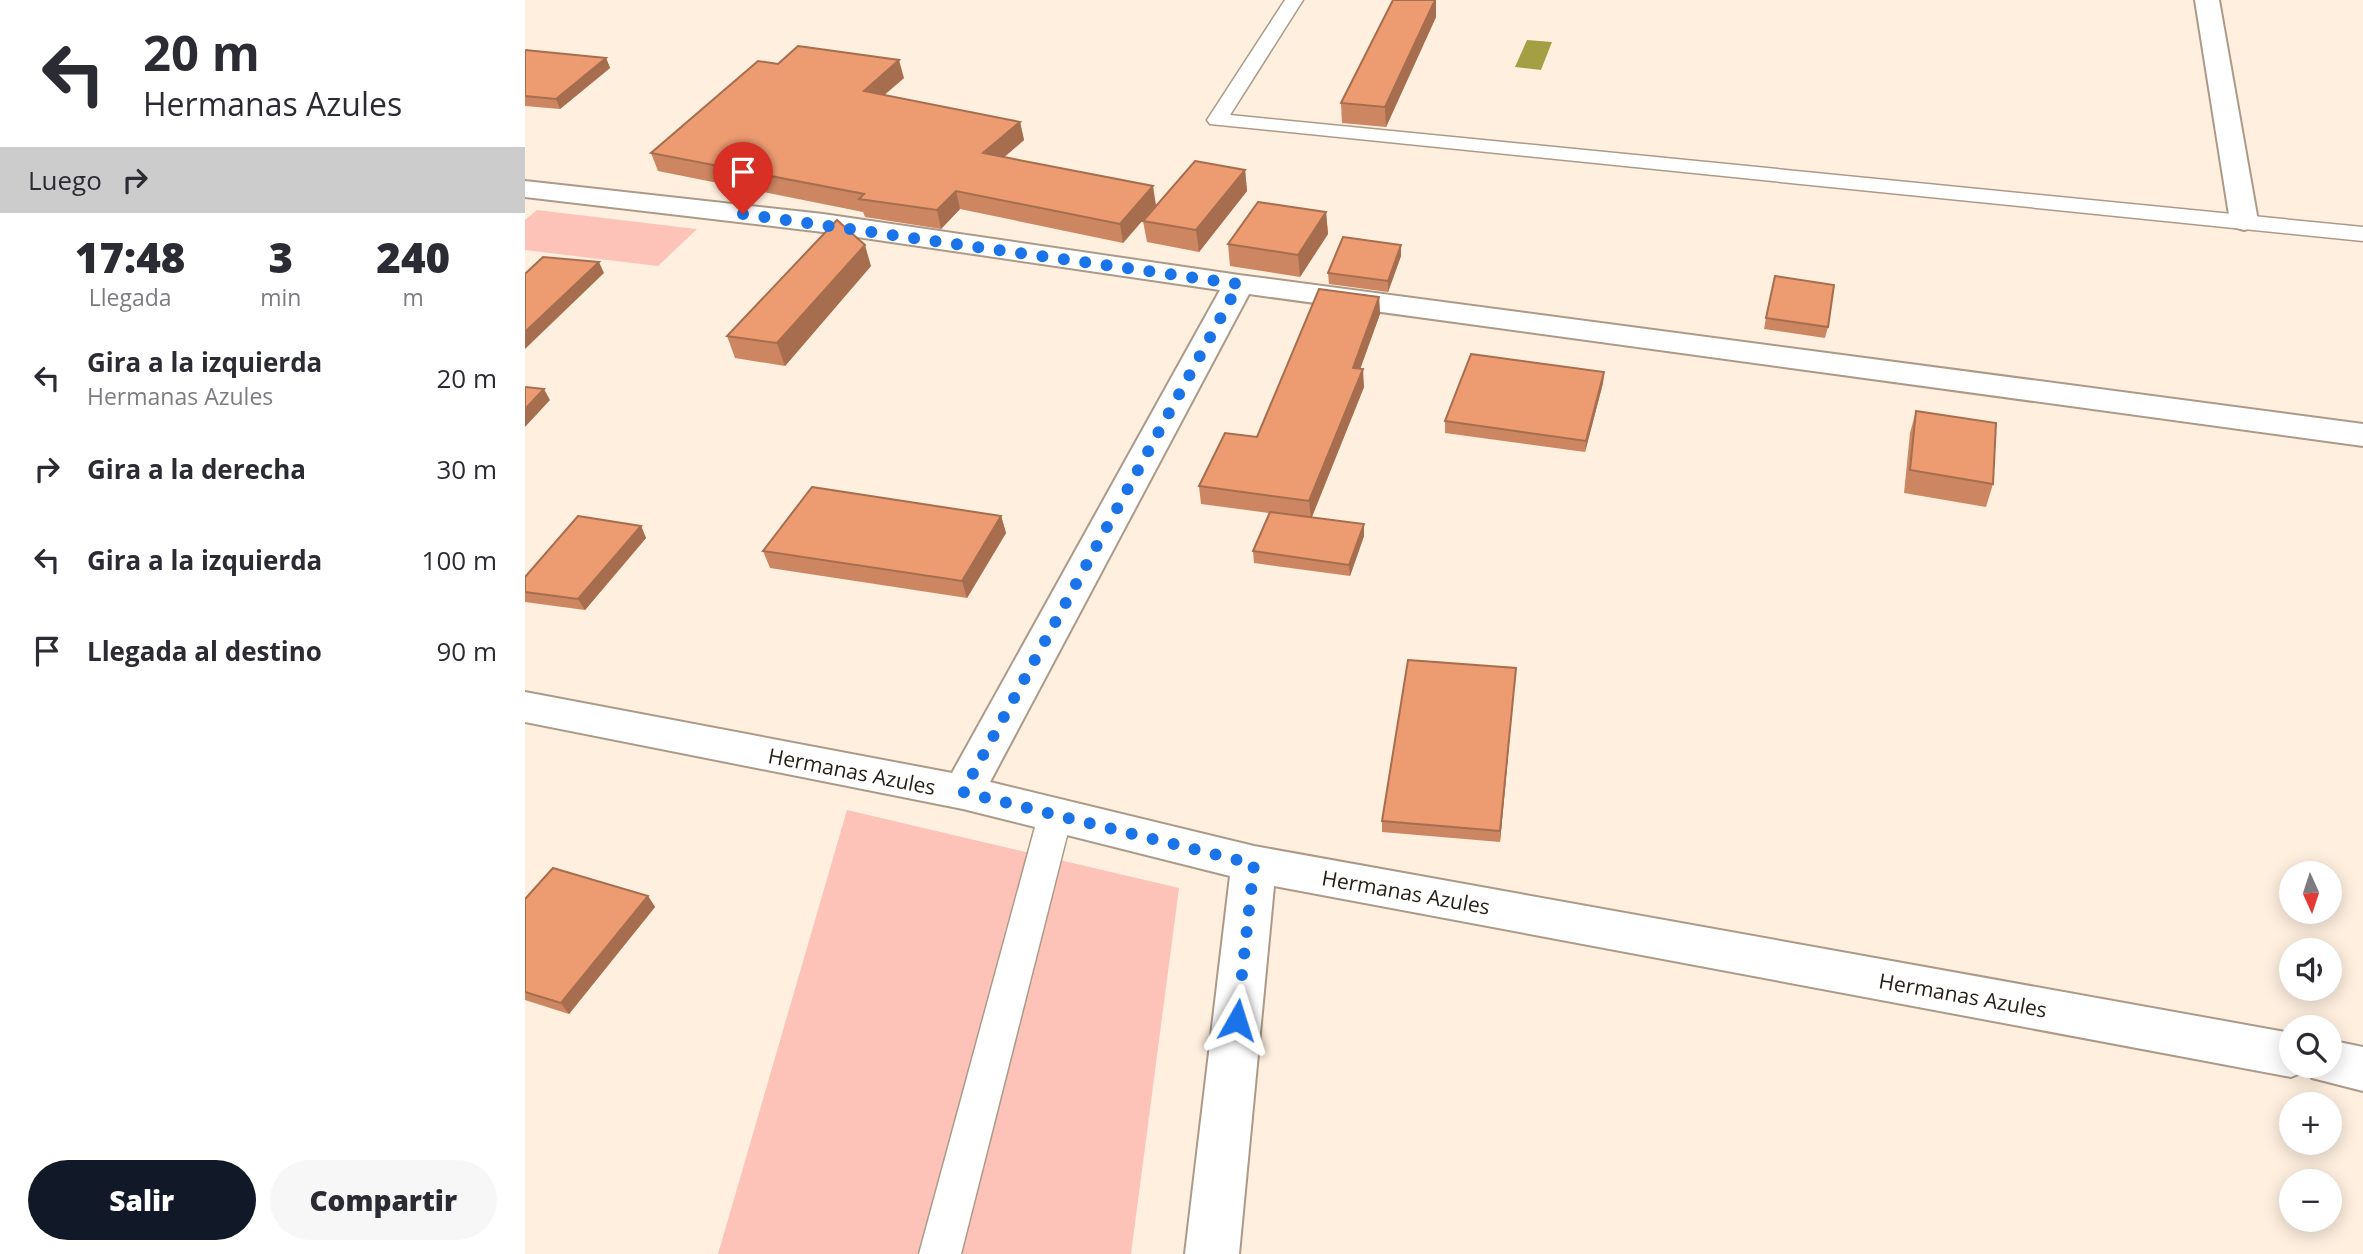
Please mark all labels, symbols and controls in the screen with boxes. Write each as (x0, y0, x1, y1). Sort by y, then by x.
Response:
text: 20 m (143, 19, 260, 85)
icon: left (28, 28, 119, 119)
text: Hermanas Azules (143, 82, 402, 125)
pin (713, 142, 773, 214)
icon: arrive (724, 153, 762, 191)
icon: right (116, 161, 154, 199)
text: Luego (28, 162, 102, 198)
text: 17:48 (75, 228, 185, 285)
text: 3 (269, 228, 293, 285)
text: 240 (376, 228, 450, 285)
text: Llegada (89, 281, 172, 313)
text: min (260, 281, 301, 313)
text: m (403, 281, 424, 313)
text: Gira a la izquierda (87, 344, 322, 380)
icon: left (28, 359, 66, 397)
text: 20 m (436, 360, 497, 396)
text: Hermanas Azules (87, 380, 273, 412)
icon: right (28, 450, 66, 488)
text: Gira a la derecha (87, 451, 306, 487)
text: 30 m (436, 451, 497, 487)
icon: left (28, 541, 66, 579)
text: Gira a la izquierda (87, 542, 322, 578)
text: 100 m (422, 542, 497, 578)
icon: arrive (28, 632, 66, 670)
text: Llegada al destino (87, 633, 322, 669)
text: 90 m (436, 633, 497, 669)
street label: Hermanas Azules (766, 741, 938, 801)
north arrow (2279, 861, 2341, 924)
map controls (2279, 861, 2342, 1232)
street label: Hermanas Azules (1320, 863, 1492, 921)
button: sound (2279, 938, 2342, 1001)
street label: Hermanas Azules (1877, 966, 2049, 1024)
position arrow (1200, 983, 1274, 1057)
button: search (2279, 1015, 2342, 1078)
button: + (2279, 1092, 2342, 1155)
button: Salir (28, 1160, 256, 1240)
button: Compartir (270, 1160, 497, 1240)
button: − (2279, 1169, 2342, 1232)

